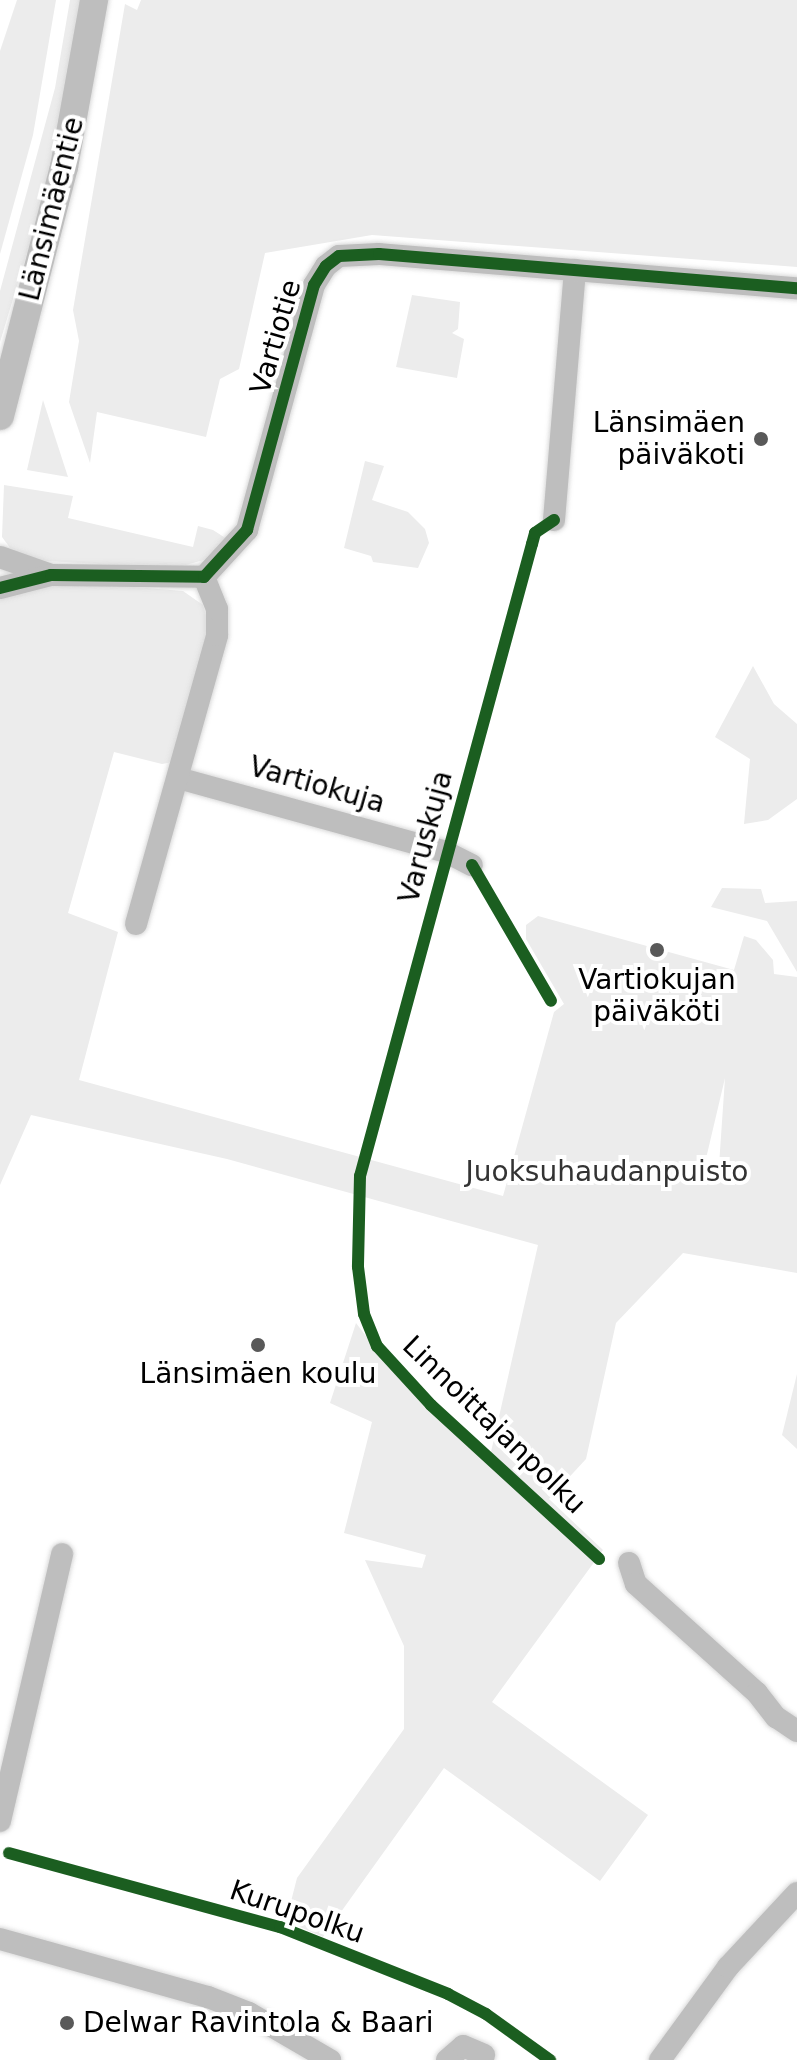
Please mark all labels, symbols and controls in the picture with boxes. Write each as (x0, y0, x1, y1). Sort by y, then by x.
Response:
street label: Länsimäentie (13, 114, 91, 304)
street label: Vartiotie (244, 276, 308, 398)
place label: Länsimäen päiväkoti (593, 406, 745, 472)
marker: Länsimäen päiväkoti (752, 430, 770, 448)
street label: Vartiokuja (245, 750, 389, 820)
street label: Varuskuja (392, 767, 460, 907)
marker: Vartiokujan päiväköti (648, 941, 666, 959)
place label: Vartiokujan päiväköti (578, 963, 736, 1029)
park label: Juoksuhaudanpuisto (465, 1155, 749, 1189)
street label: Linnoittajanpolku (396, 1329, 592, 1521)
marker: Länsimäen koulu (249, 1336, 267, 1354)
place label: Länsimäen koulu (140, 1357, 376, 1391)
street label: Kurupolku (225, 1873, 369, 1951)
place label: Delwar Ravintola & Baari (83, 2006, 434, 2040)
marker: Delwar Ravintola & Baari (58, 2014, 76, 2032)

